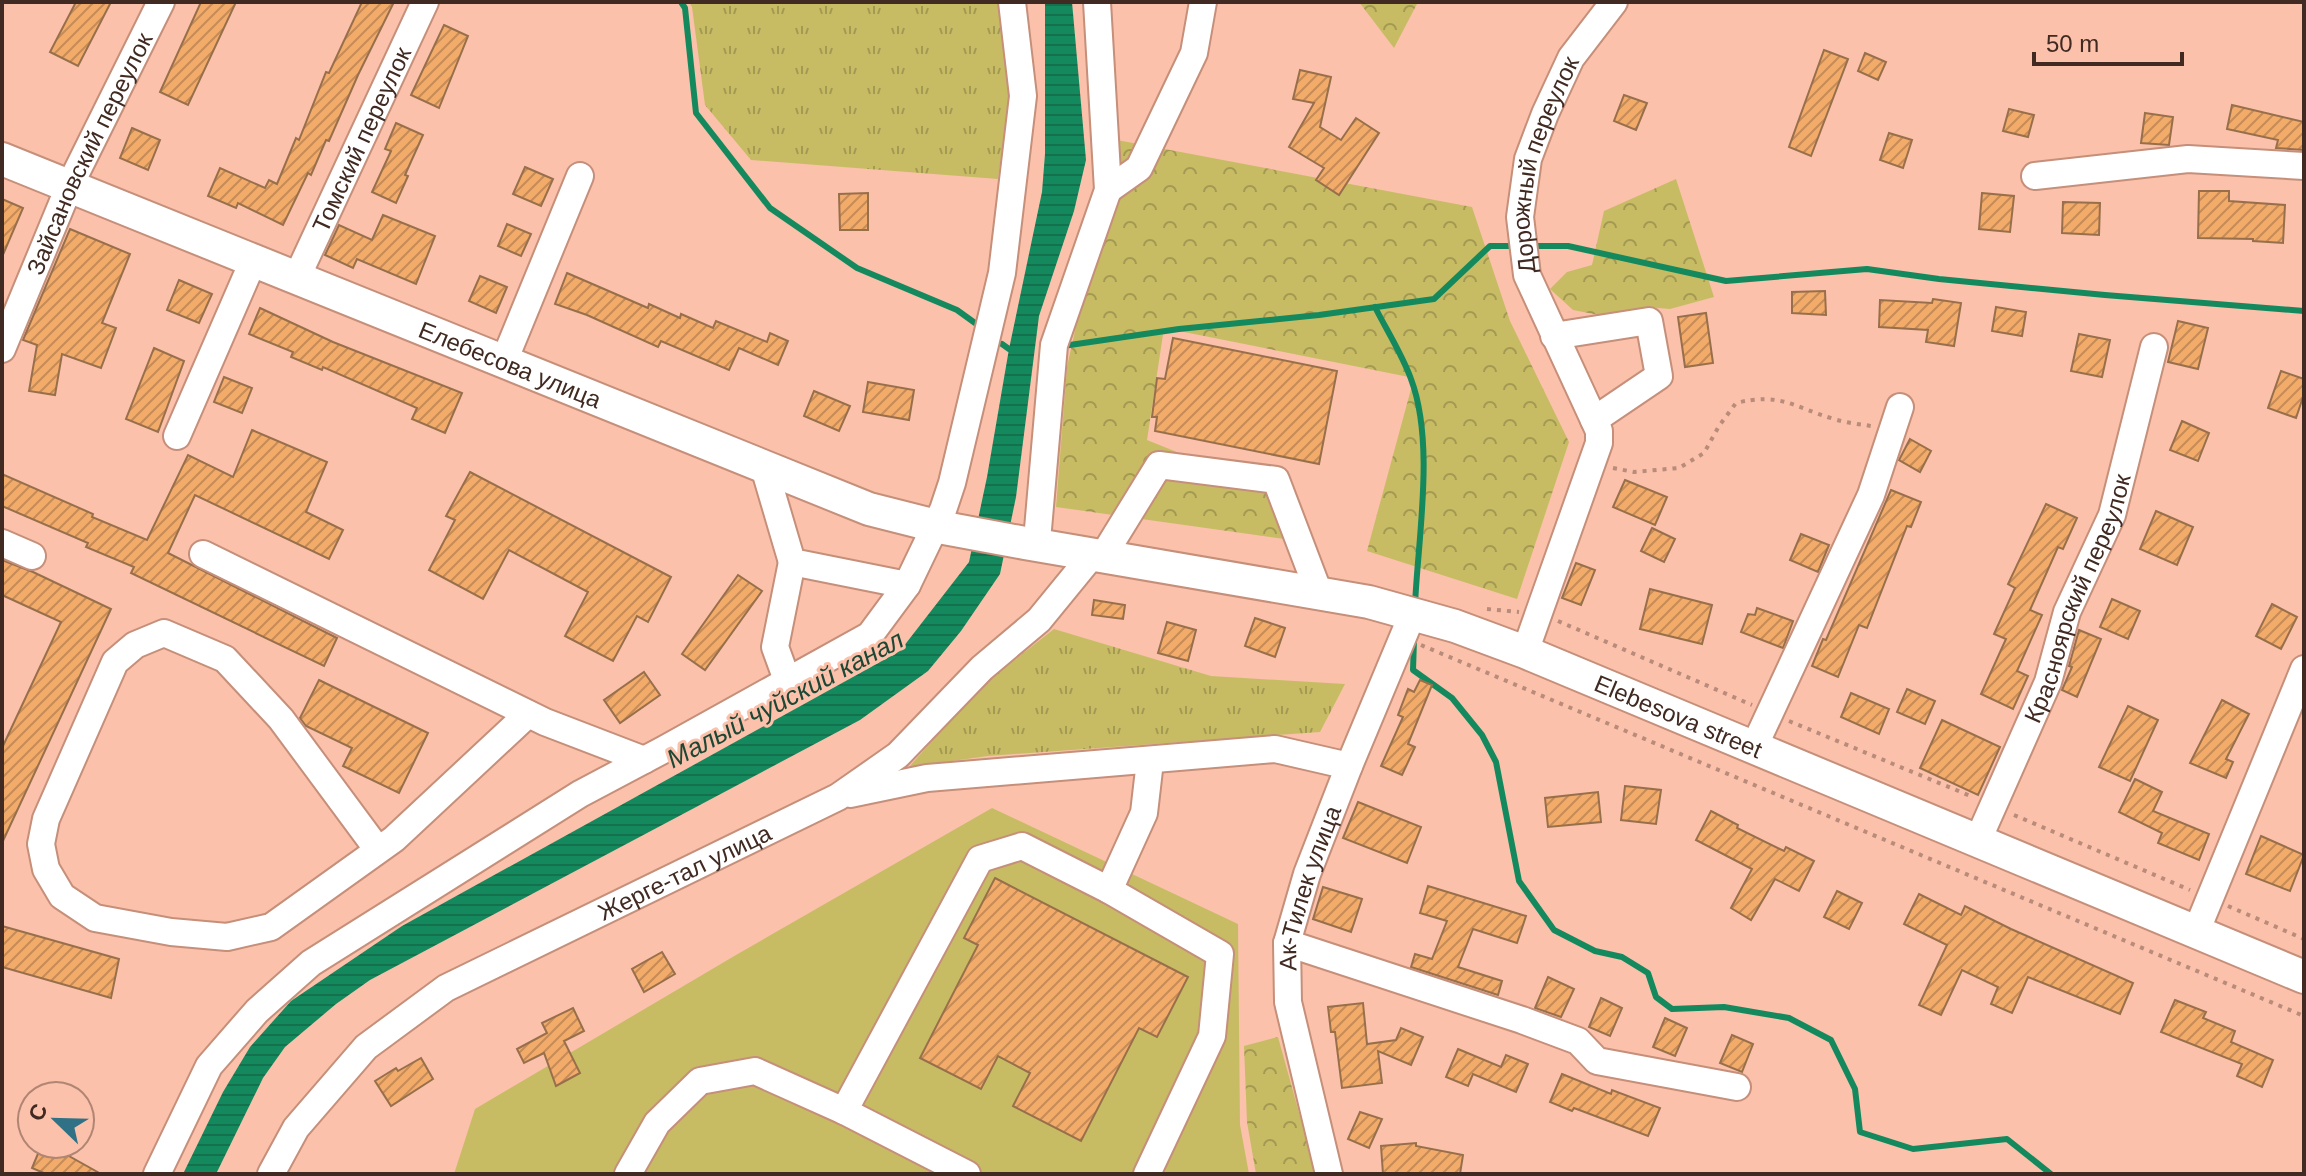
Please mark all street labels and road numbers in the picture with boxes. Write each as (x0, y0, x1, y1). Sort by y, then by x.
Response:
street label: Зайсановский переулок (21, 28, 157, 278)
street label: Томский переулок (306, 42, 416, 236)
street label: Дорожный переулок (1507, 52, 1584, 275)
street label: Елебесова улица (415, 315, 606, 413)
street label: Красноярский переулок (2018, 471, 2135, 727)
street label: Elebesova street (1591, 669, 1767, 763)
street label: Ак-Тилек улица (1274, 801, 1346, 971)
street label: Жерге-тал улица (594, 818, 776, 925)

